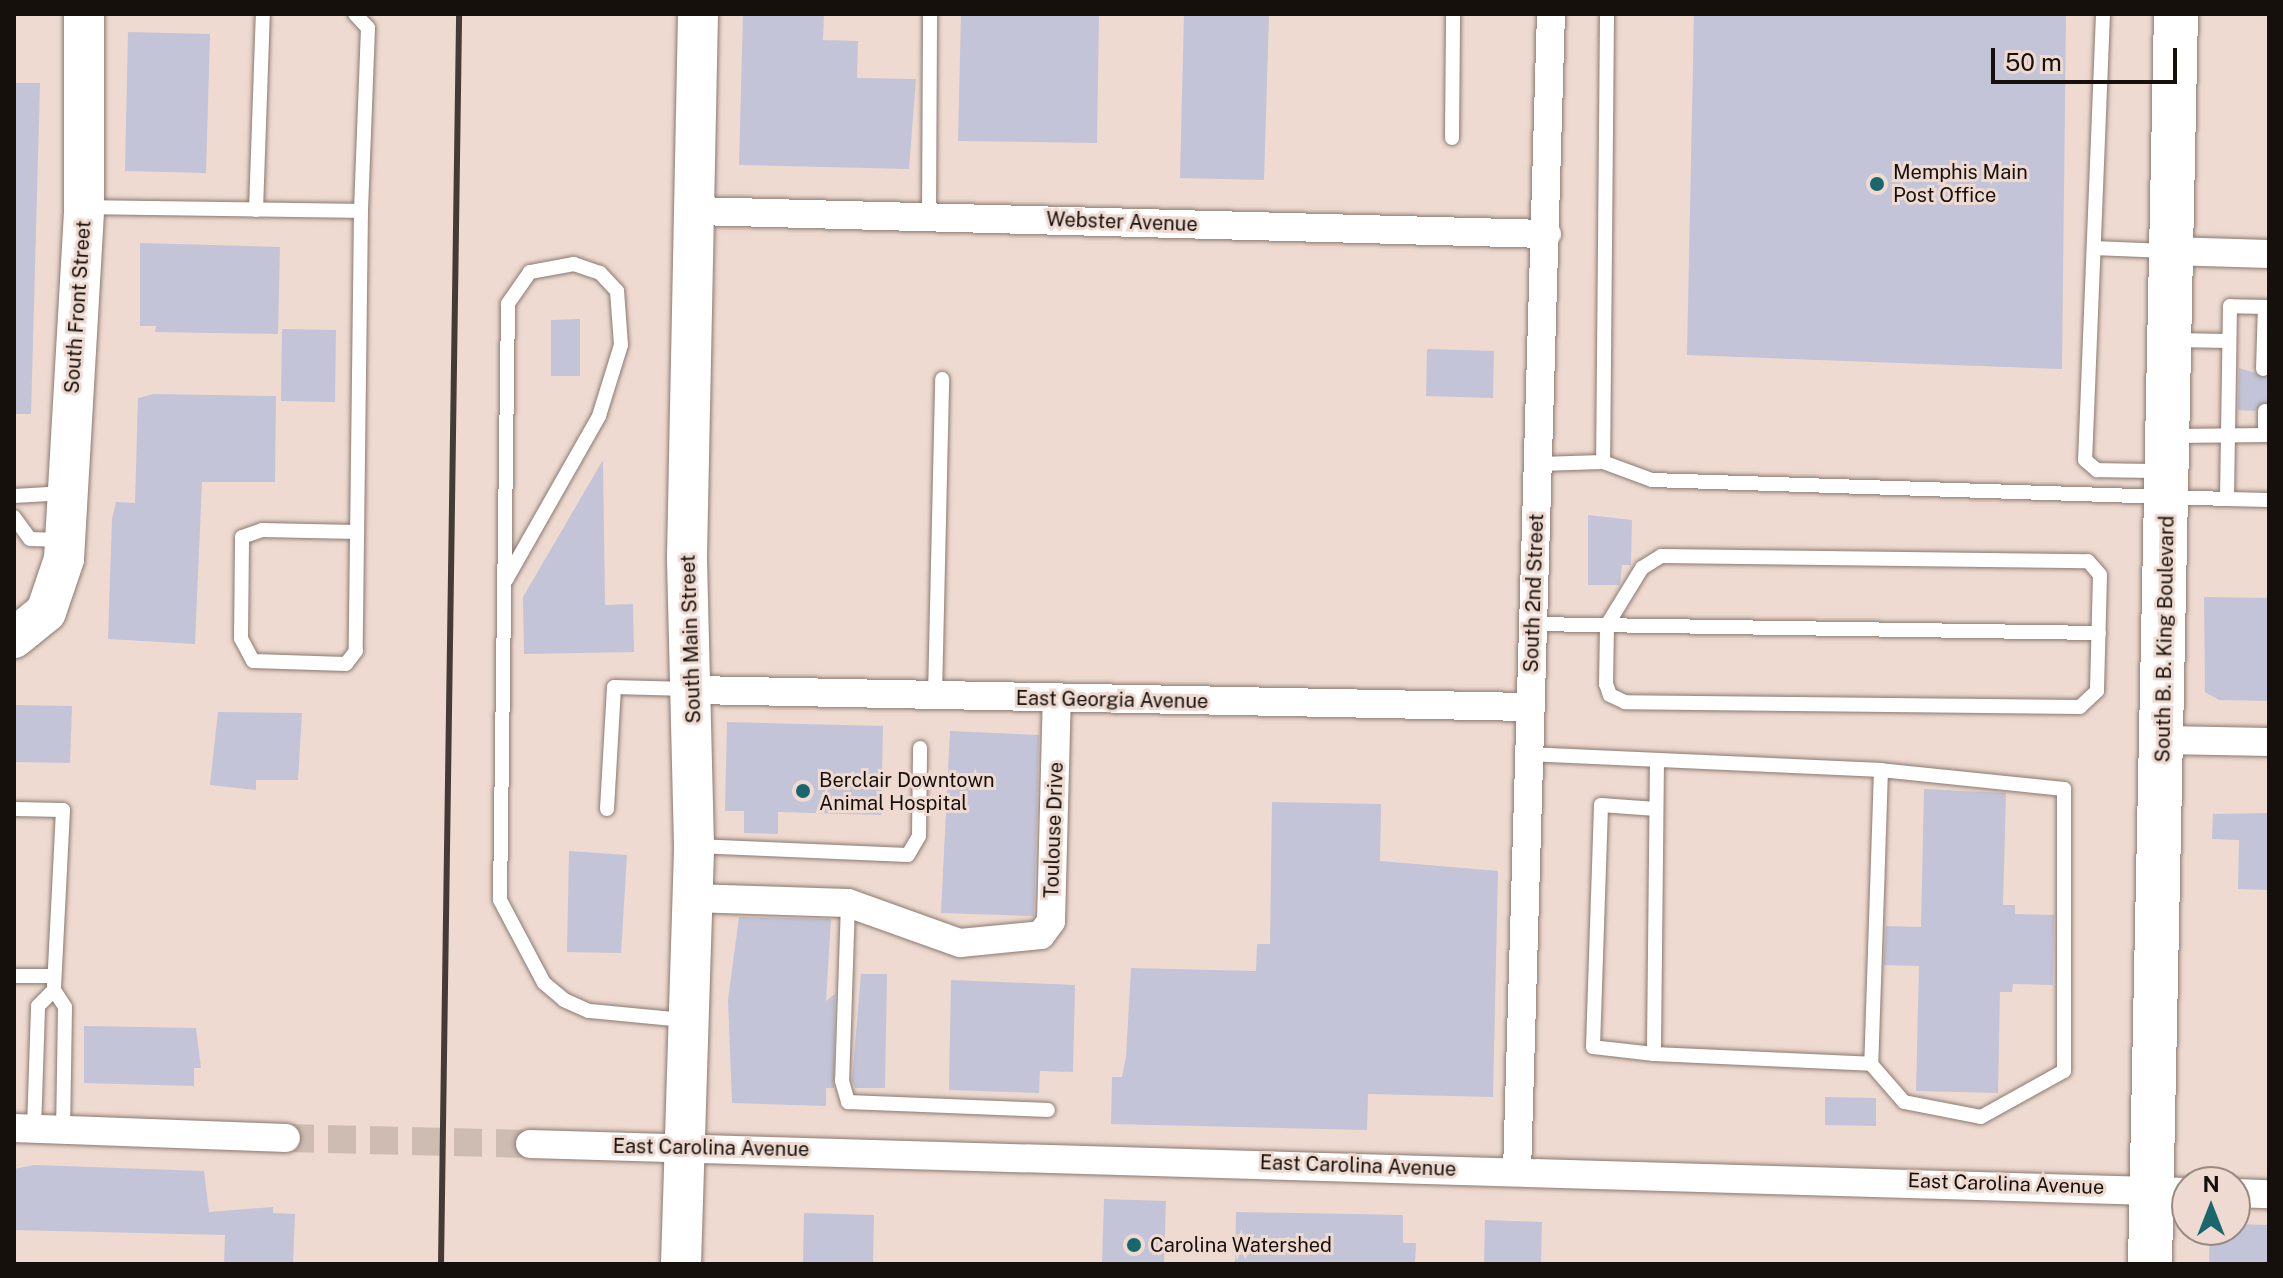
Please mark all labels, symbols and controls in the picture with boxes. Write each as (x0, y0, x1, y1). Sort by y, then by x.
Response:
scale bar (1995, 32, 2181, 82)
text: 50 m (2005, 48, 2062, 76)
place label: Memphis Main Post Office (1893, 160, 2028, 207)
marker: Memphis Main Post Office (1868, 175, 1886, 193)
street label: Webster Avenue (1046, 207, 1198, 237)
street label: South Front Street (60, 220, 96, 394)
street label: South 2nd Street (1519, 513, 1549, 673)
street label: South B. B. King Boulevard (2151, 515, 2179, 763)
street label: South Main Street (676, 554, 706, 724)
street label: East Georgia Avenue (1016, 686, 1208, 714)
street label: Toulouse Drive (1040, 762, 1068, 898)
place label: Berclair Downtown Animal Hospital (819, 768, 995, 815)
marker: Berclair Downtown Animal Hospital (794, 782, 812, 800)
street label: East Carolina Avenue (613, 1134, 809, 1162)
street label: East Carolina Avenue (1259, 1151, 1457, 1181)
north arrow (2171, 1166, 2251, 1246)
street label: East Carolina Avenue (1907, 1169, 2105, 1199)
text: N (2202, 1171, 2220, 1197)
place label: Carolina Watershed (1150, 1233, 1332, 1257)
marker: Carolina Watershed (1125, 1236, 1143, 1254)

